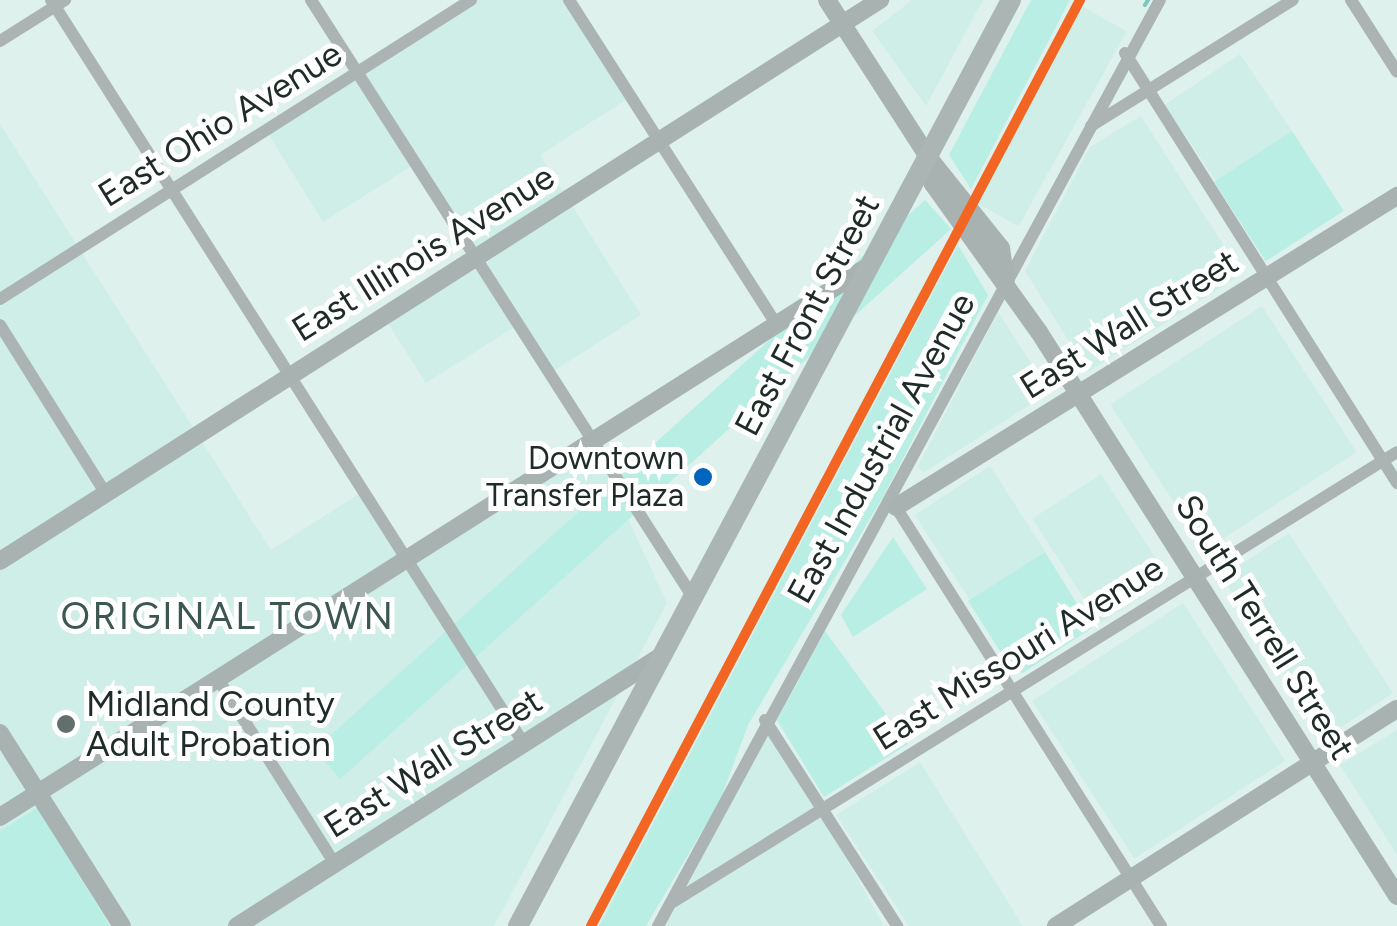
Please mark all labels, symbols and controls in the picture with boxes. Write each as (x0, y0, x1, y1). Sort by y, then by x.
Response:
street label: East Ohio Avenue (91, 32, 349, 216)
street label: East Illinois Avenue (284, 155, 562, 351)
street label: East Front Street (726, 187, 888, 443)
street label: East Wall Street (1012, 240, 1246, 408)
street label: East Industrial Avenue (778, 286, 984, 610)
place label: Downtown Transfer Plaza (486, 440, 684, 515)
marker: Downtown Transfer Plaza (693, 467, 713, 487)
street label: South Terrell Street (1167, 487, 1363, 767)
street label: East Missouri Avenue (865, 547, 1171, 759)
district label: ORIGINAL TOWN (61, 594, 395, 640)
street label: East Wall Street (316, 679, 550, 847)
place label: Midland County Adult Probation (86, 683, 335, 765)
marker: Midland County Adult Probation (55, 713, 77, 735)

